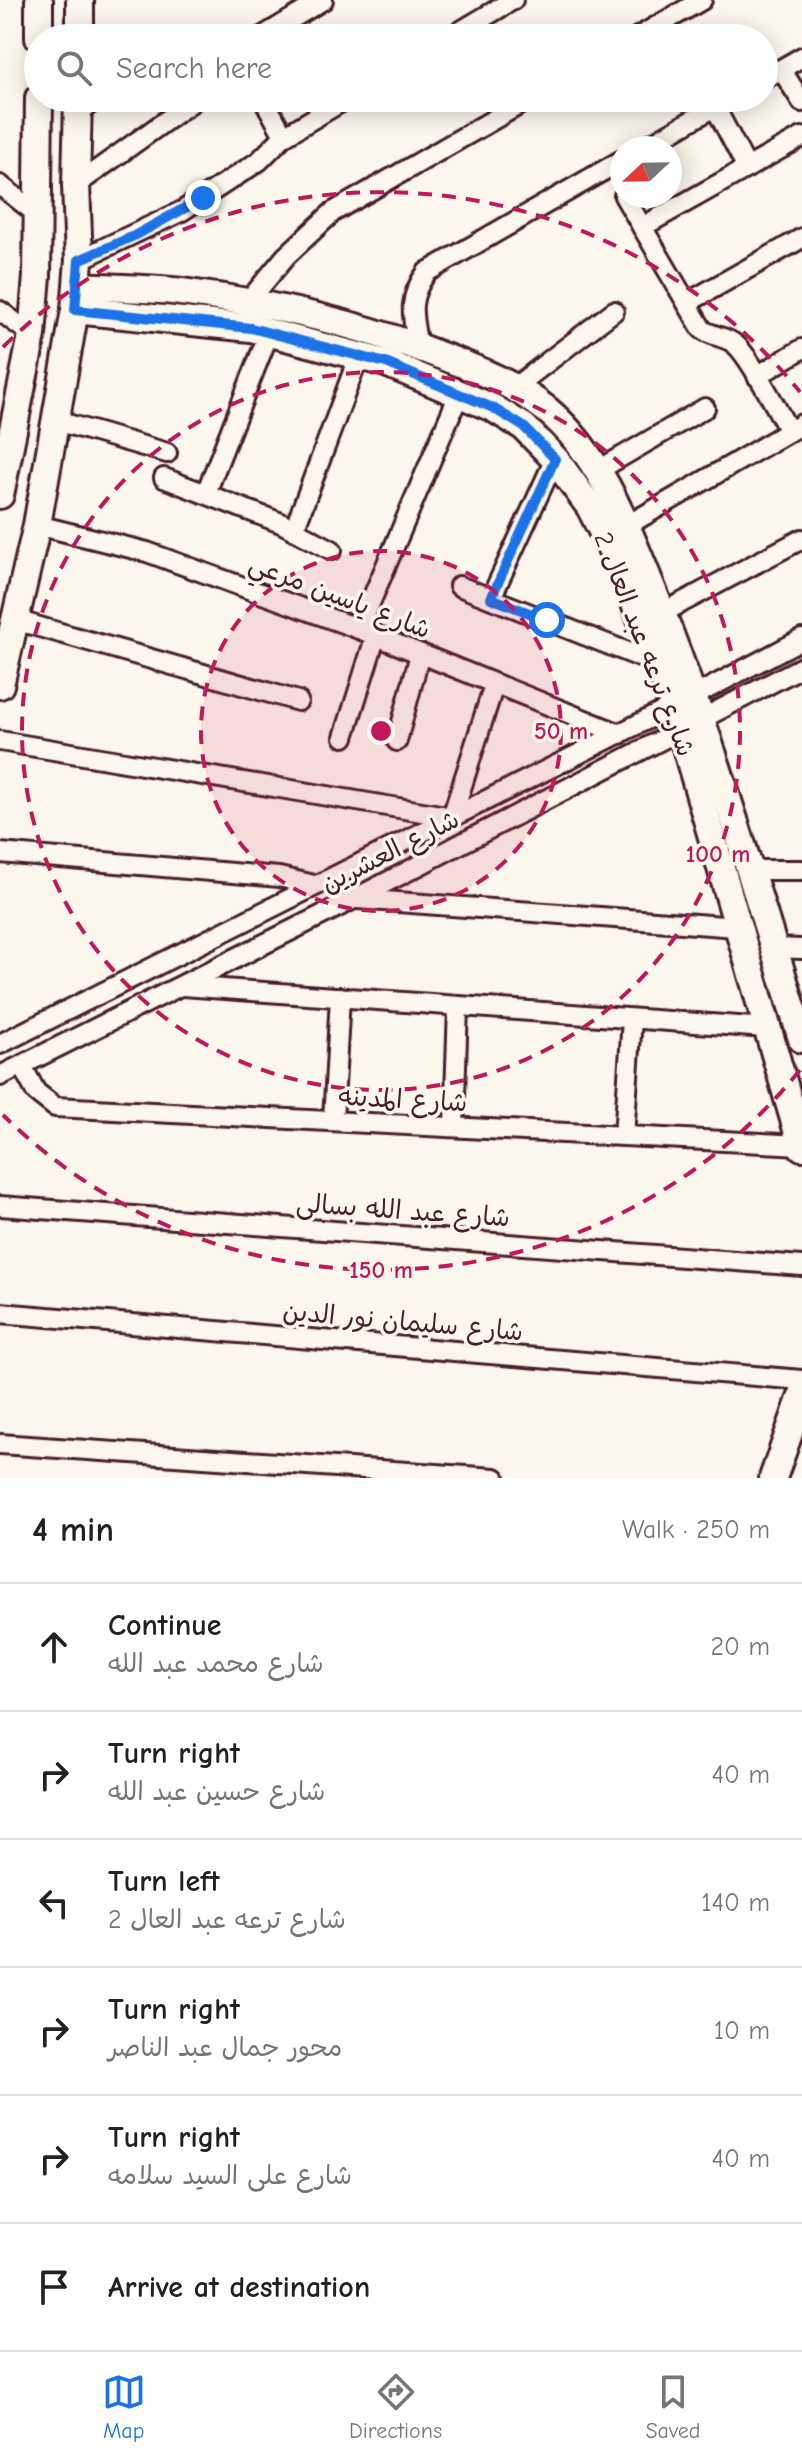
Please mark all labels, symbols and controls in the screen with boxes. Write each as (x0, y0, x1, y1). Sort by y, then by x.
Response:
search box (24, 24, 778, 112)
icon: search (52, 46, 96, 90)
text: Search here (116, 51, 272, 86)
north arrow (610, 136, 682, 208)
route end (185, 180, 221, 216)
street label: شارع ترعه عبد العال 2 (586, 528, 701, 761)
street label: شارع ياسين مرعي (242, 549, 435, 652)
route start (529, 602, 565, 638)
centre of rings (367, 717, 395, 745)
text: 50 m (534, 717, 588, 745)
street label: شارع العشرين (317, 804, 465, 901)
text: 100 m (686, 840, 750, 868)
street label: شارع المدينه (338, 1082, 468, 1120)
street label: شارع عبد الله بسالى (295, 1189, 511, 1235)
text: 150 m (349, 1256, 413, 1284)
street label: شارع سليمان نور الدين (281, 1297, 524, 1349)
text: 4 min (32, 1510, 114, 1550)
text: Walk · 250 m (622, 1515, 770, 1545)
text: Continue (108, 1608, 222, 1643)
icon: ahead (32, 1625, 76, 1669)
text: 20 m (710, 1632, 770, 1662)
text: شارع محمد عبد الله (108, 1649, 324, 1679)
text: Turn right (108, 1736, 240, 1771)
icon: right (32, 1753, 76, 1797)
text: 40 m (711, 1760, 770, 1790)
text: شارع حسين عبد الله (108, 1777, 325, 1807)
text: Turn left (108, 1864, 220, 1899)
icon: left (32, 1881, 76, 1925)
text: 140 m (701, 1888, 770, 1918)
text: شارع ترعه عبد العال 2 (108, 1905, 346, 1935)
text: Turn right (108, 1992, 240, 2027)
icon: right (32, 2009, 76, 2053)
text: 10 m (714, 2016, 770, 2046)
text: محور جمال عبد الناصر (108, 2033, 342, 2063)
text: Turn right (108, 2120, 240, 2155)
icon: right (32, 2137, 76, 2181)
text: 40 m (711, 2144, 770, 2174)
text: شارع على السيد سلامه (108, 2161, 352, 2191)
icon: arrive (32, 2265, 76, 2309)
text: Arrive at destination (108, 2270, 370, 2305)
tab: Map (102, 2370, 146, 2444)
tab: Directions (349, 2370, 442, 2444)
tab: Saved (645, 2370, 700, 2444)

